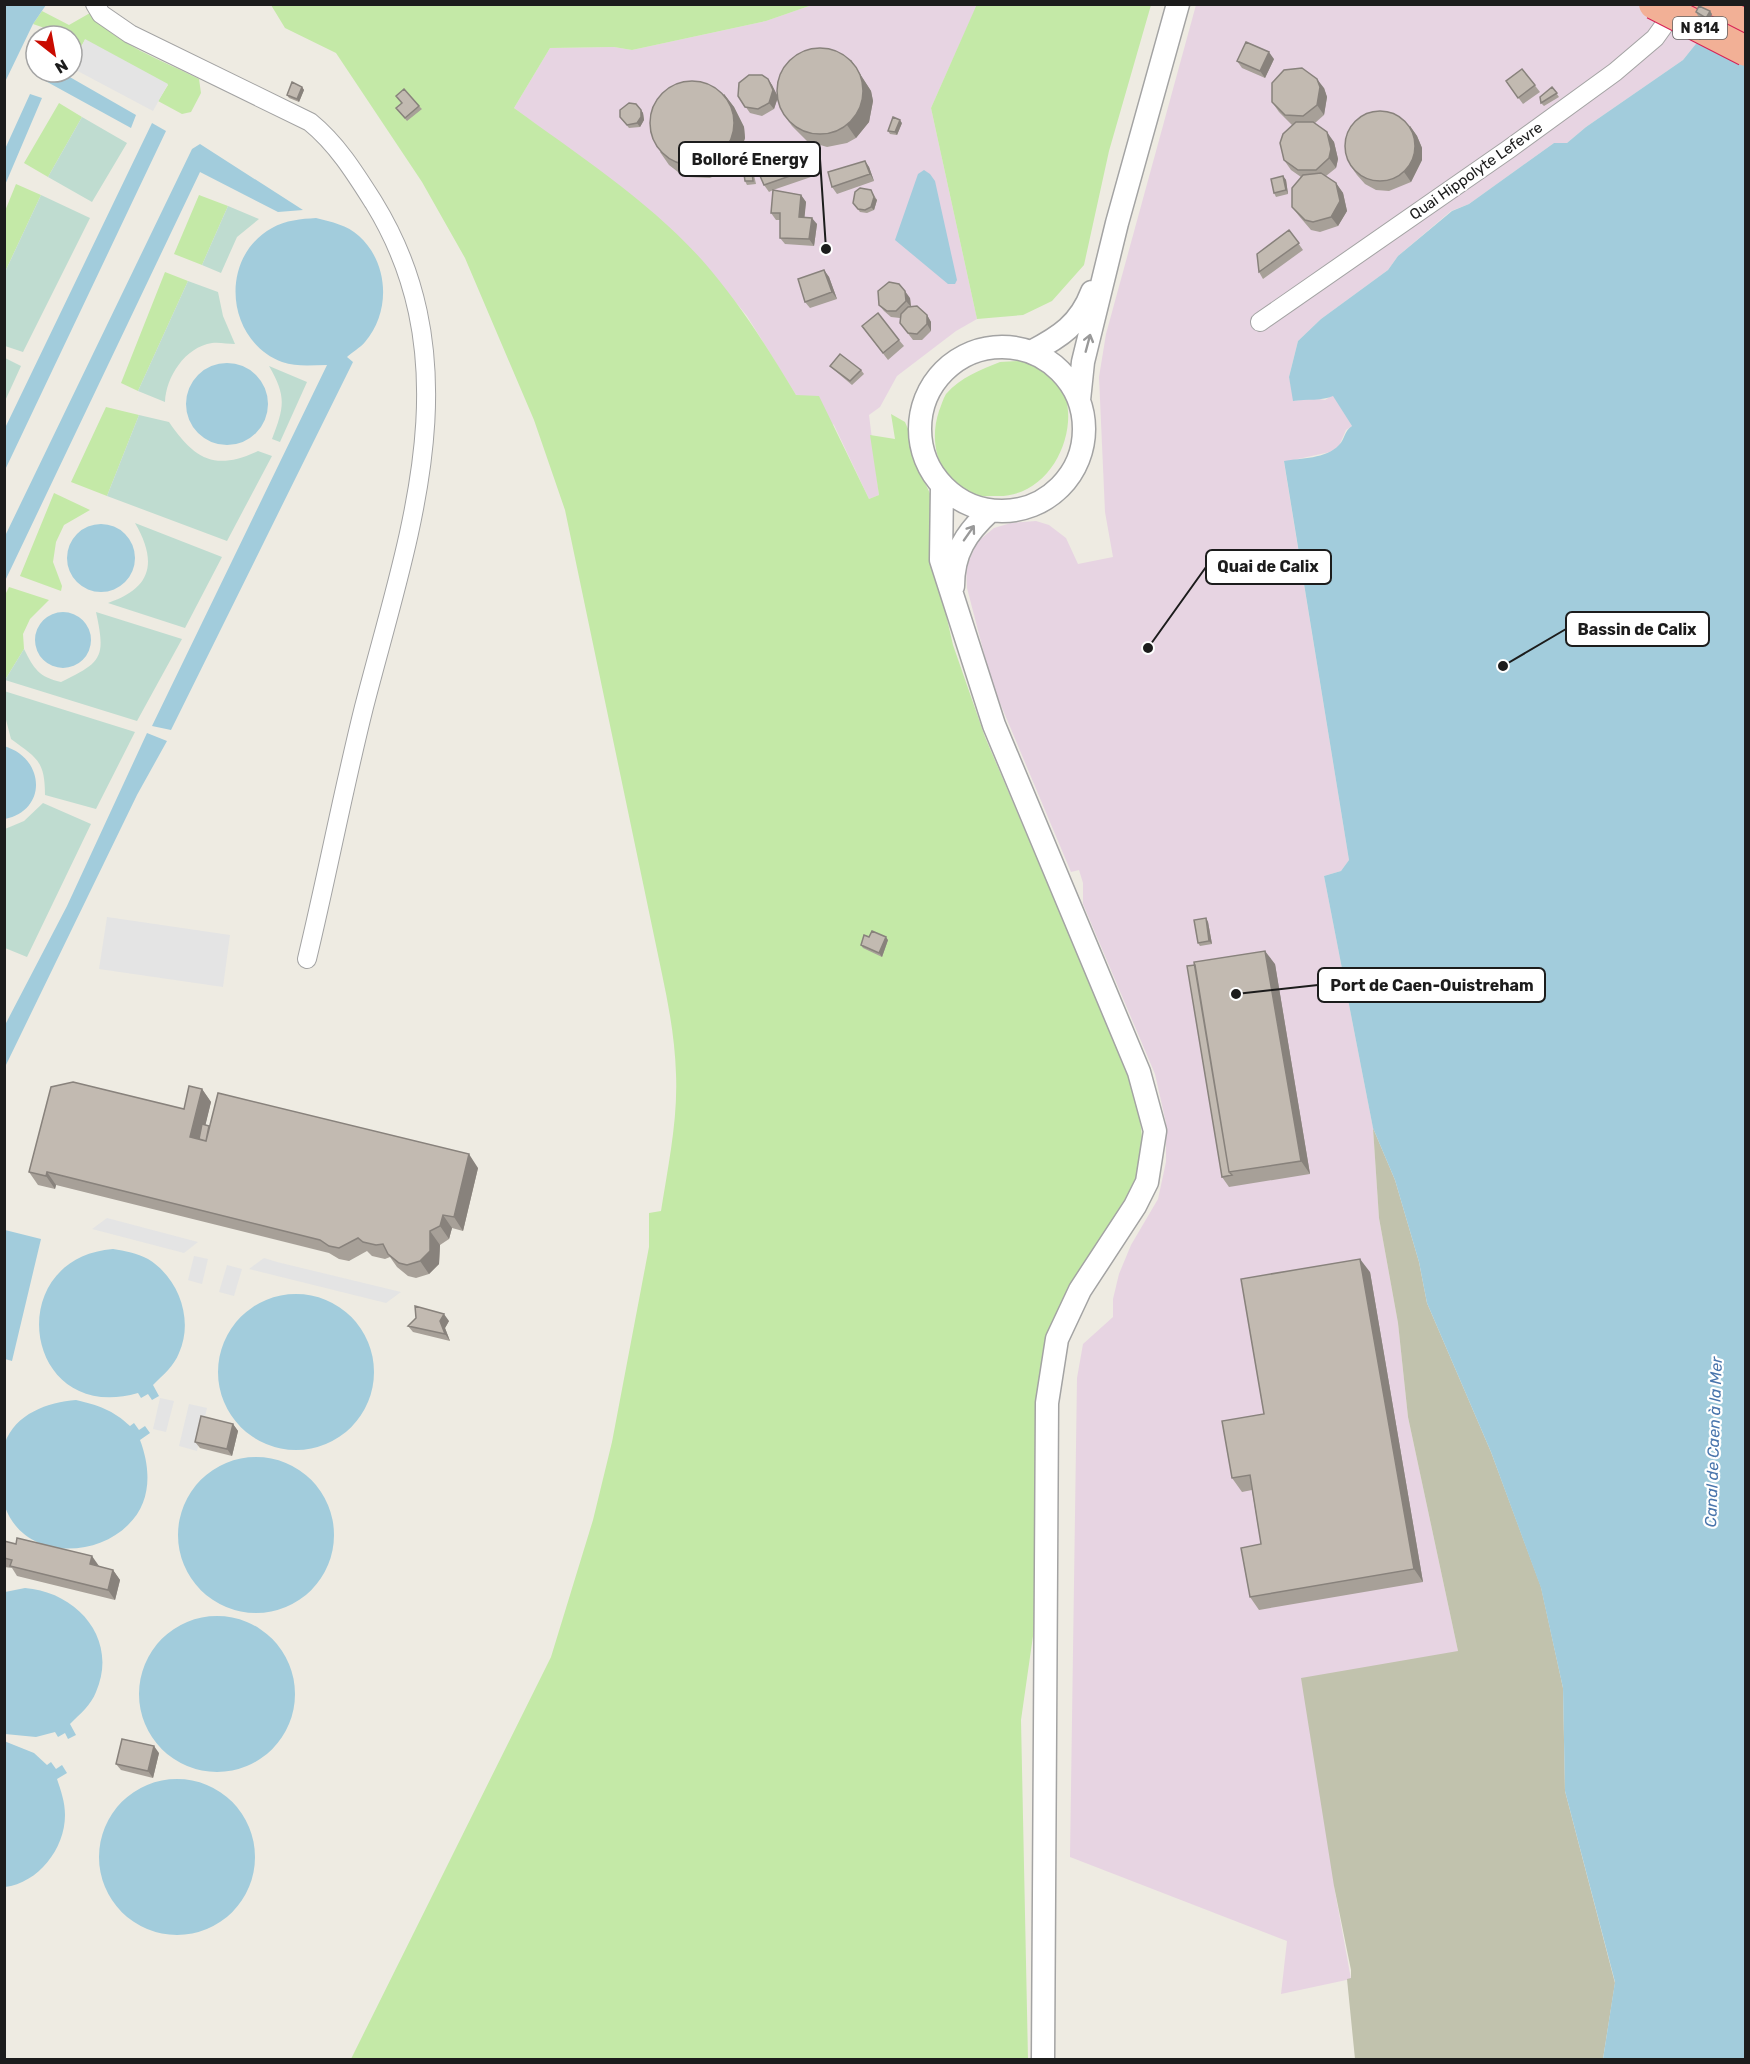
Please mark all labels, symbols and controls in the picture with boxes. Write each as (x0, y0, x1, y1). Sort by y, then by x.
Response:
road number: N 814 (1673, 17, 1727, 39)
north arrow (24, 24, 84, 84)
text: N (52, 55, 71, 78)
street label: Quai Hippolyte Lefevre (1406, 118, 1546, 224)
callout: Bolloré Energy (679, 142, 820, 176)
text: Bolloré Energy (692, 150, 809, 169)
one-way arrow (1083, 333, 1095, 352)
one-way arrow (963, 526, 975, 542)
callout: Quai de Calix (1206, 550, 1331, 584)
text: Quai de Calix (1217, 557, 1319, 576)
callout: Bassin de Calix (1566, 612, 1709, 646)
text: Bassin de Calix (1578, 620, 1697, 639)
callout: Port de Caen-Ouistreham (1318, 968, 1545, 1002)
text: Port de Caen-Ouistreham (1330, 976, 1534, 995)
water label: Canal de Caen à la Mer (1701, 1356, 1726, 1528)

